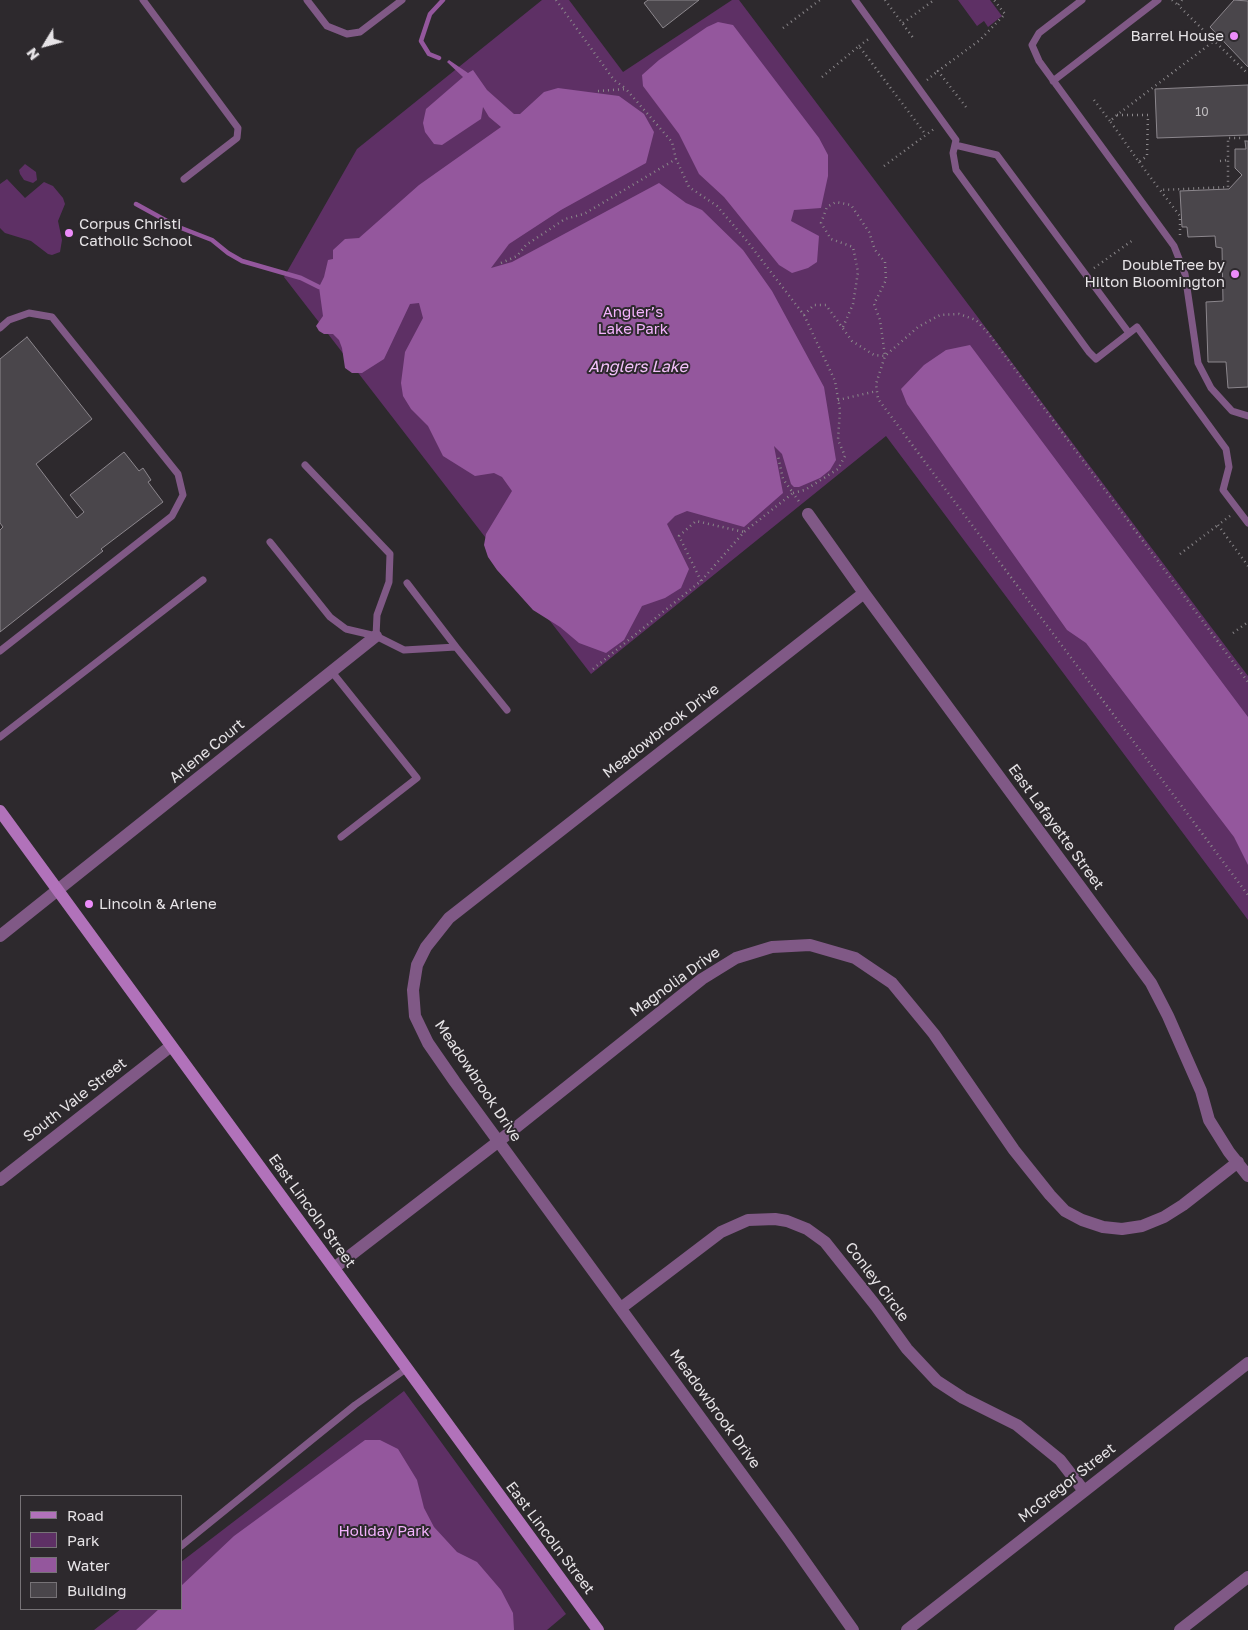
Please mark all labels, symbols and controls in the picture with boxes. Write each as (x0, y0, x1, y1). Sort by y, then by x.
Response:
north arrow (20, 20, 70, 70)
place label: Barrel House (1131, 27, 1224, 45)
marker: Barrel House (1228, 30, 1240, 42)
text: N (23, 45, 43, 64)
house number: 10 (1195, 105, 1209, 119)
place label: Corpus Christi Catholic School (79, 215, 192, 250)
marker: Corpus Christi Catholic School (63, 227, 75, 239)
place label: DoubleTree by Hilton Bloomington (1084, 256, 1225, 291)
marker: DoubleTree by Hilton Bloomington (1229, 268, 1241, 280)
park label: Angler’s Lake Park (598, 303, 668, 338)
water label: Anglers Lake (588, 357, 688, 377)
street label: Meadowbrook Drive (599, 680, 723, 782)
street label: Arlene Court (166, 715, 248, 787)
street label: East Lafayette Street (1004, 761, 1108, 893)
place label: Lincoln & Arlene (99, 895, 217, 913)
marker: Lincoln & Arlene (83, 898, 95, 910)
street label: Magnolia Drive (626, 943, 724, 1021)
street label: Meadowbrook Drive (431, 1017, 525, 1145)
street label: South Vale Street (20, 1054, 130, 1146)
street label: East Lincoln Street (265, 1151, 359, 1271)
street label: Conley Circle (841, 1239, 913, 1325)
street label: Meadowbrook Drive (666, 1346, 764, 1472)
street label: McGregor Street (1015, 1439, 1119, 1527)
street label: East Lincoln Street (502, 1478, 598, 1598)
legend (20, 1495, 182, 1610)
text: Road (67, 1506, 104, 1524)
park label: Holiday Park (338, 1522, 430, 1540)
text: Park (67, 1531, 99, 1549)
text: Water (67, 1556, 110, 1574)
text: Building (67, 1581, 127, 1599)

